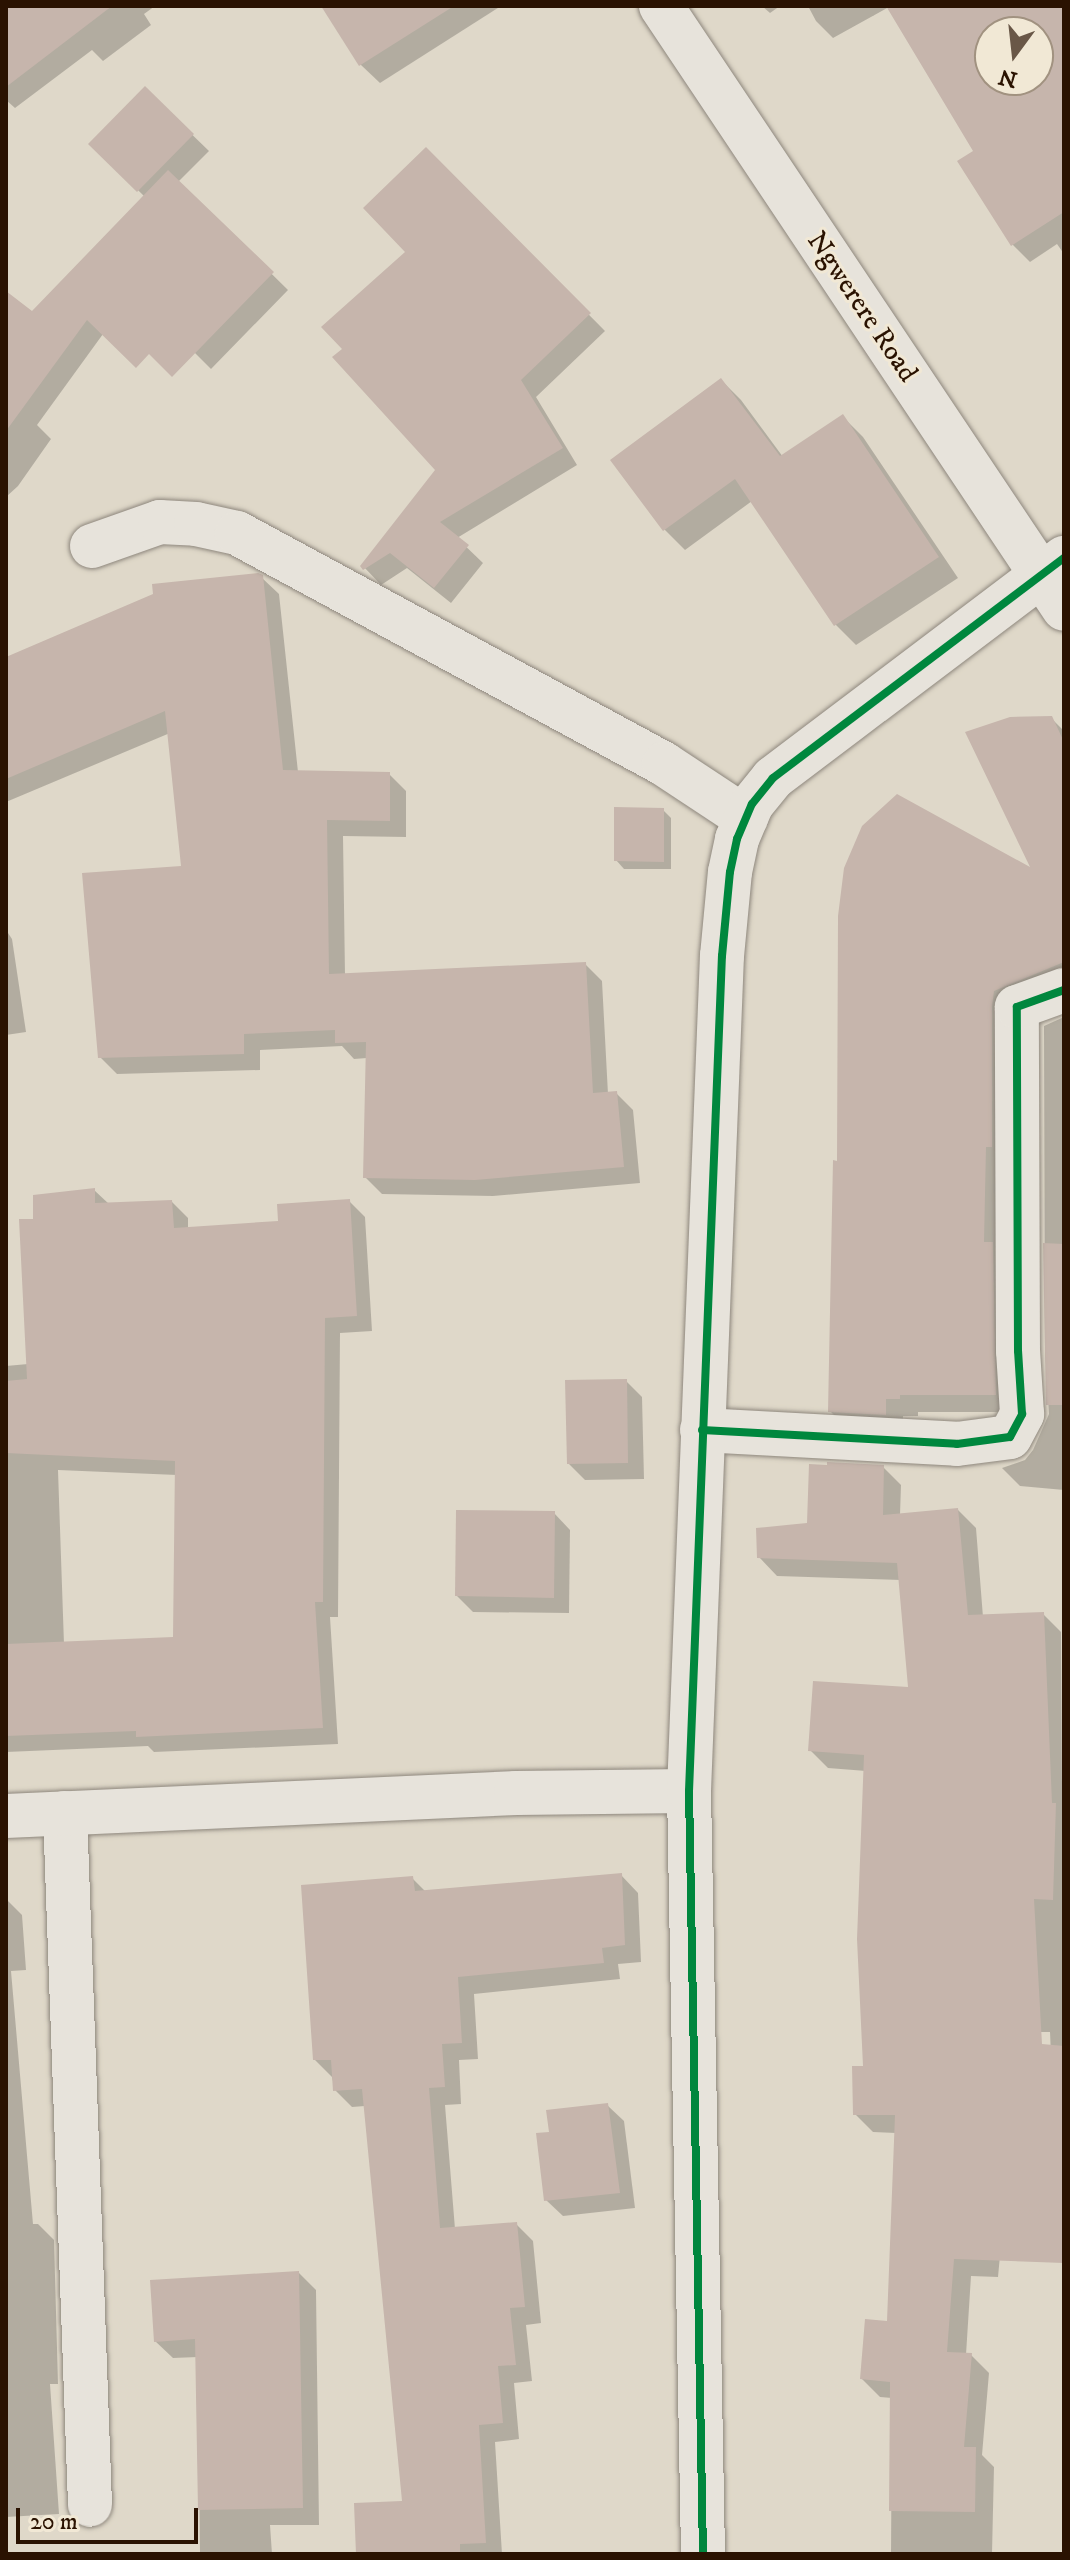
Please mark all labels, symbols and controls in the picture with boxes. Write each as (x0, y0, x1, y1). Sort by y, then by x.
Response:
north arrow (974, 16, 1054, 96)
text: N (996, 62, 1020, 93)
street label: Ngwerere Road (799, 225, 925, 389)
scale bar (20, 2492, 202, 2542)
text: 20 m (30, 2507, 78, 2537)

